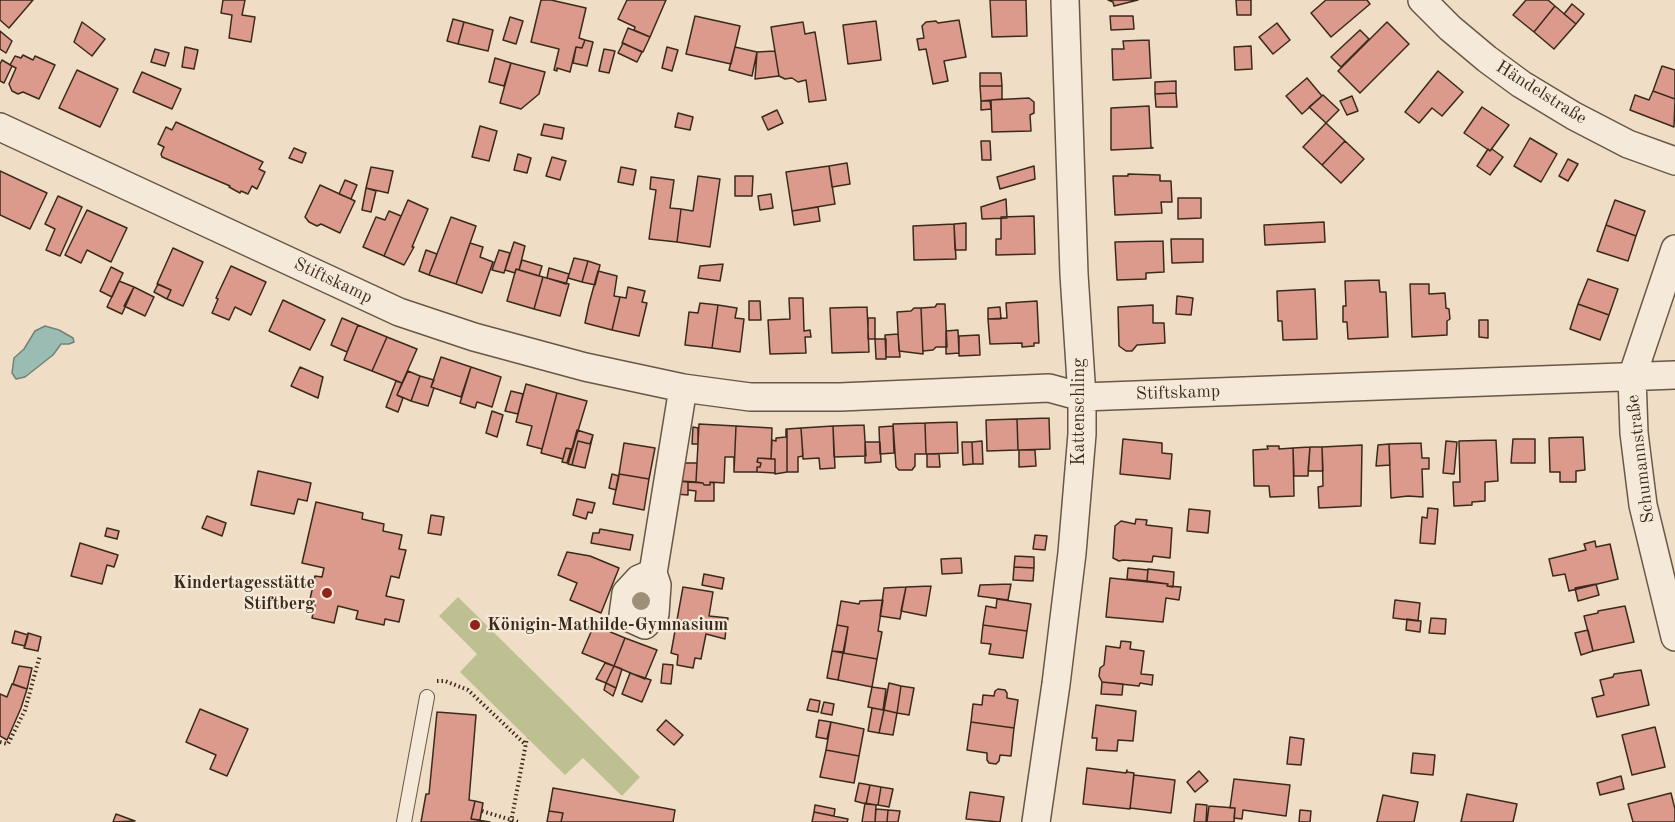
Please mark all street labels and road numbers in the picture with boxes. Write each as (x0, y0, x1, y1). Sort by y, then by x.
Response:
street label: Händelstraße (1491, 56, 1591, 130)
street label: Stiftskamp (290, 253, 376, 309)
street label: Kattenschling (1068, 358, 1090, 466)
street label: Stiftskamp (1136, 381, 1220, 405)
street label: Schumannstraße (1622, 394, 1660, 524)

